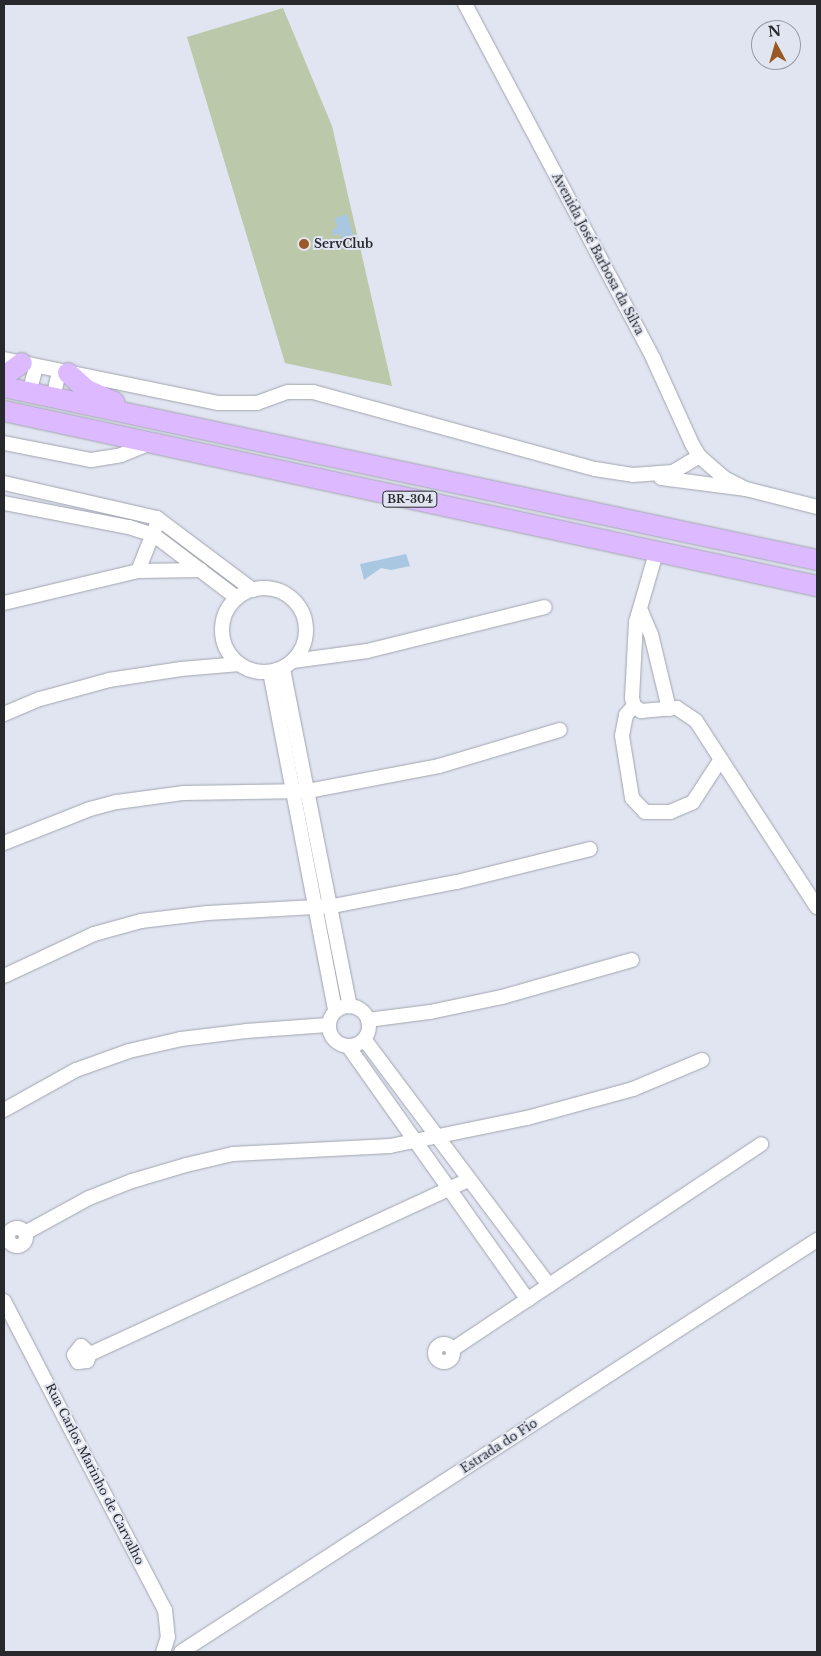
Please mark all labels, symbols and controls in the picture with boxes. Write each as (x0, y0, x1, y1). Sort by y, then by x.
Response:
north arrow (751, 20, 801, 70)
text: N (767, 21, 782, 41)
street label: Avenida José Barbosa da Silva (549, 170, 647, 338)
place label: ServClub (314, 237, 373, 251)
marker: ServClub (298, 238, 310, 250)
road number: BR-304 (381, 490, 439, 508)
street label: Rua Carlos Marinho de Carvalho (43, 1381, 147, 1567)
street label: Estrada do Fio (458, 1416, 540, 1476)

